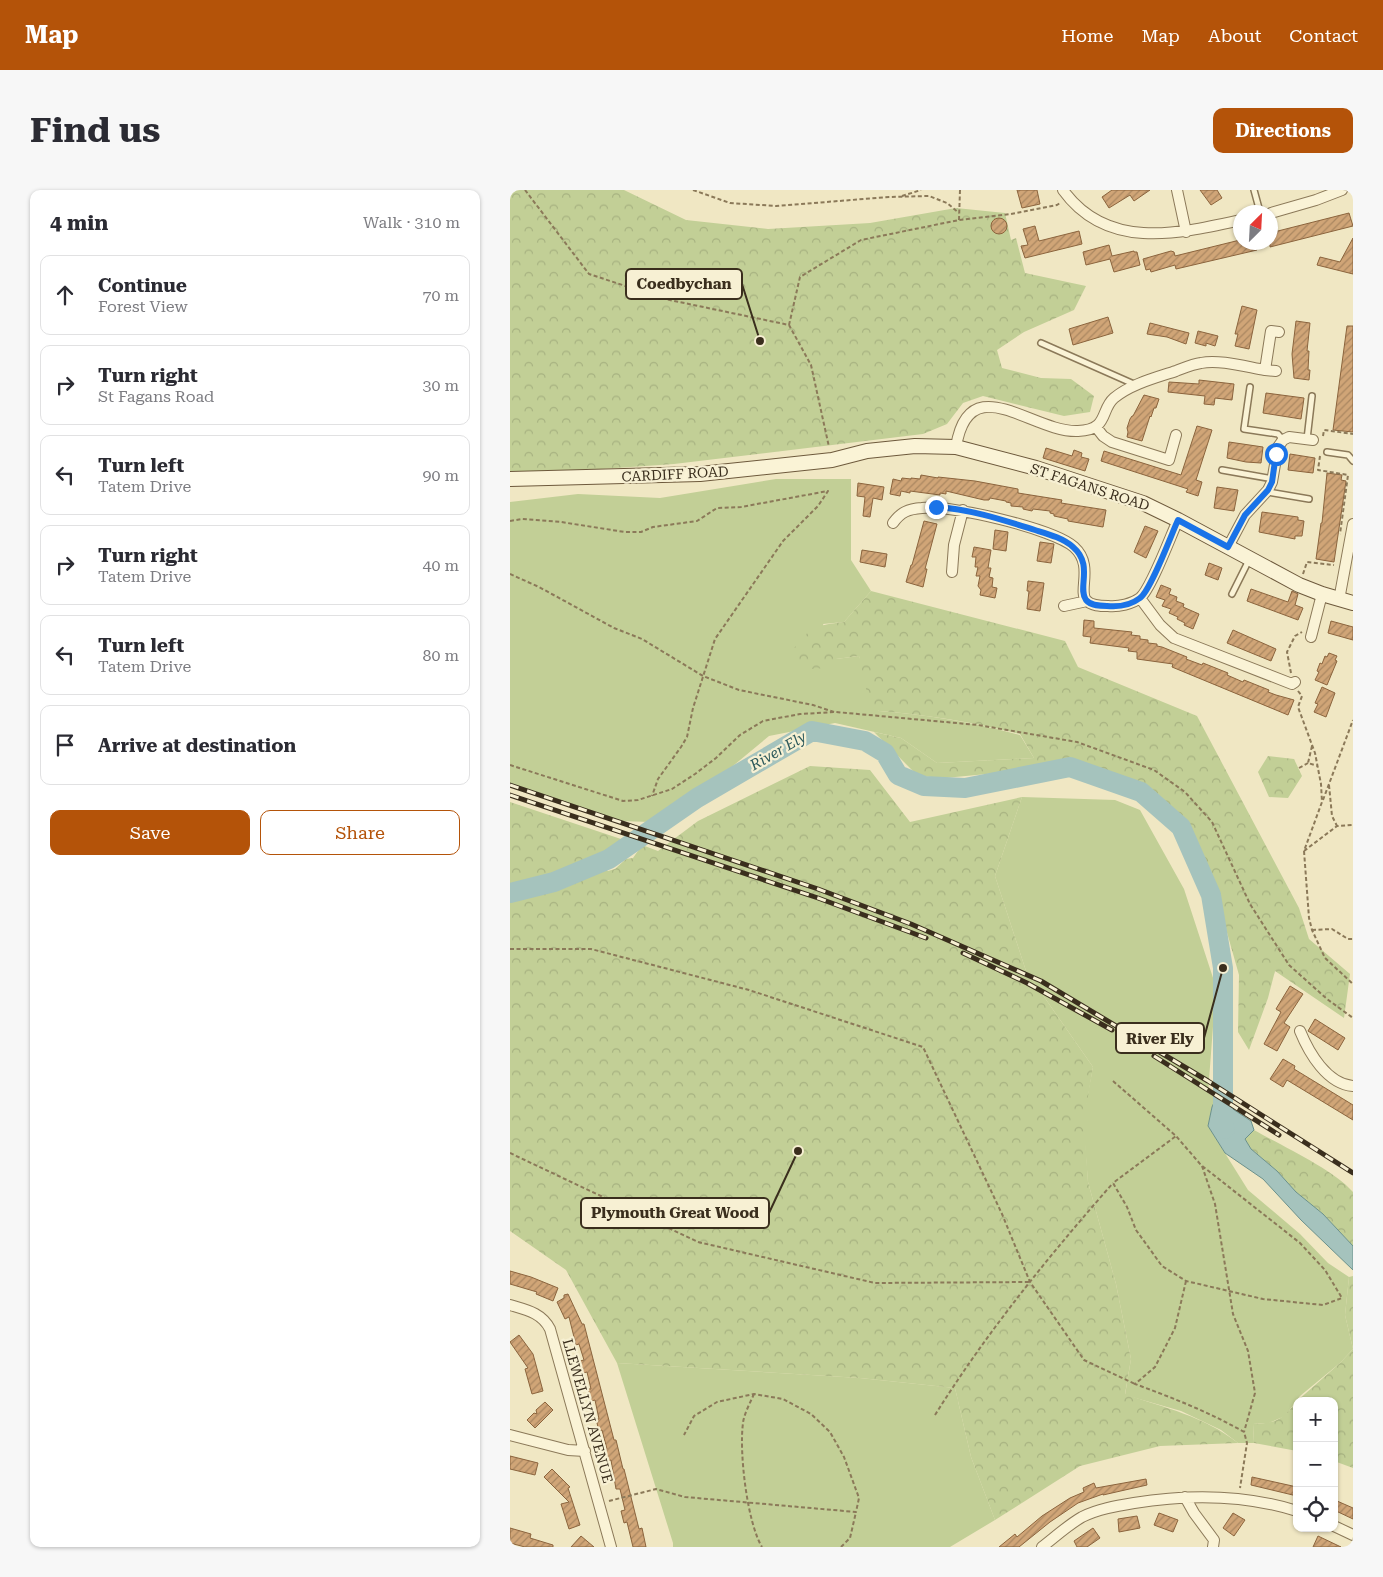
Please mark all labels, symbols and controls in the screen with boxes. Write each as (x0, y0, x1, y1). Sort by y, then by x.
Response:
text: Map (25, 21, 79, 49)
text: Home (1061, 25, 1113, 46)
text: Map (1141, 25, 1180, 46)
text: About (1208, 25, 1261, 46)
text: Contact (1289, 25, 1358, 46)
button: Directions (1213, 108, 1353, 153)
text: Find us (30, 110, 160, 151)
north arrow (1233, 205, 1278, 250)
text: 4 min (50, 211, 108, 235)
text: Walk · 310 m (363, 213, 460, 232)
callout: Coedbychan (626, 269, 742, 299)
text: Continue (98, 274, 187, 297)
text: Coedbychan (636, 275, 732, 293)
icon: ahead (51, 281, 79, 309)
text: 70 m (422, 286, 459, 305)
text: Forest View (98, 297, 188, 316)
text: Turn right (98, 364, 198, 387)
icon: right (51, 371, 79, 399)
text: 30 m (422, 376, 459, 395)
text: St Fagans Road (98, 387, 214, 406)
route start (1265, 443, 1288, 466)
text: Turn left (98, 454, 184, 477)
street label: ST FAGANS ROAD (1028, 460, 1152, 514)
icon: left (51, 461, 79, 489)
street label: CARDIFF ROAD (621, 463, 729, 485)
text: 90 m (422, 466, 459, 485)
text: Tatem Drive (98, 477, 191, 496)
route end (925, 496, 948, 519)
text: Turn right (98, 544, 198, 567)
icon: right (51, 551, 79, 579)
text: 40 m (422, 556, 459, 575)
text: Tatem Drive (98, 567, 191, 586)
text: Turn left (98, 634, 184, 657)
icon: left (51, 641, 79, 669)
text: 80 m (422, 646, 459, 665)
text: Tatem Drive (98, 657, 191, 676)
water label: River Ely (746, 728, 810, 775)
icon: arrive (51, 731, 79, 759)
text: Arrive at destination (98, 734, 296, 757)
button: Save (50, 810, 250, 855)
button: Share (260, 810, 460, 855)
callout: River Ely (1116, 1023, 1204, 1053)
text: River Ely (1126, 1030, 1194, 1048)
callout: Plymouth Great Wood (581, 1198, 769, 1228)
text: Plymouth Great Wood (591, 1204, 759, 1222)
street label: LLEWELLYN AVENUE (560, 1337, 616, 1485)
map controls (1293, 1397, 1338, 1532)
button: + (1293, 1397, 1338, 1442)
button: − (1293, 1442, 1338, 1487)
button: locate (1293, 1487, 1338, 1532)

